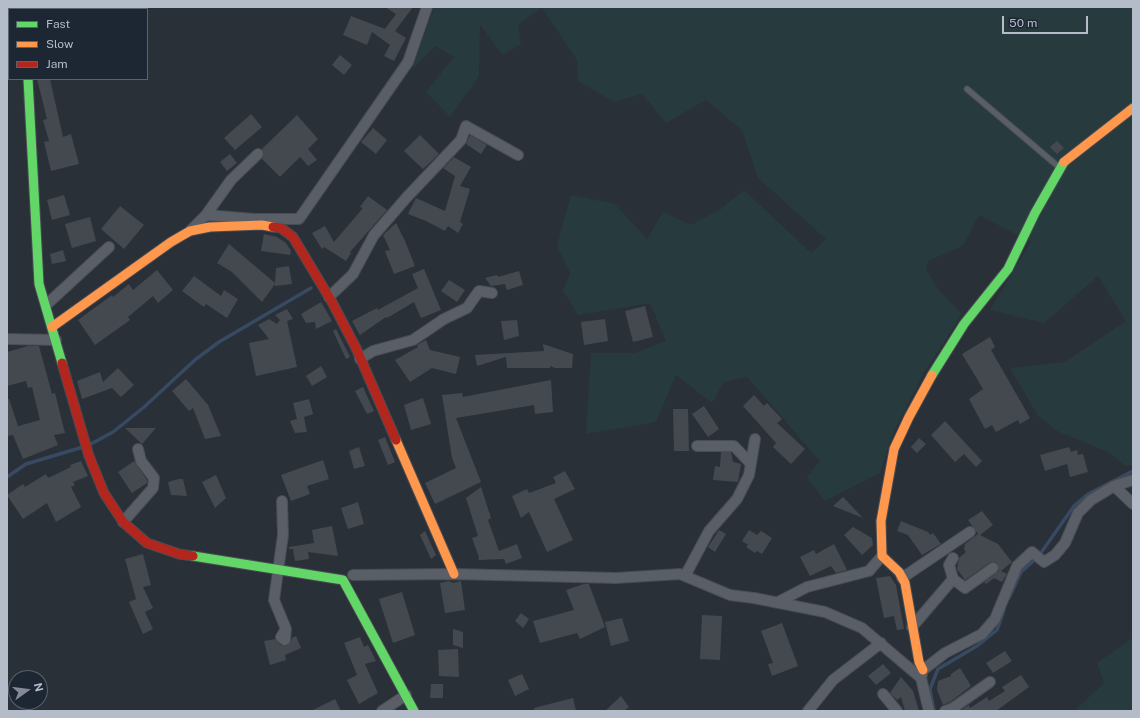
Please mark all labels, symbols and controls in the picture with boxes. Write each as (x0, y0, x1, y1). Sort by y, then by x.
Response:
legend (8, 8, 148, 80)
scale bar (1004, 8, 1090, 34)
text: 50 m (1009, 16, 1037, 30)
text: Fast (46, 17, 70, 31)
text: Slow (46, 37, 73, 51)
text: Jam (46, 57, 68, 71)
north arrow (8, 670, 48, 710)
text: N (32, 682, 46, 693)

